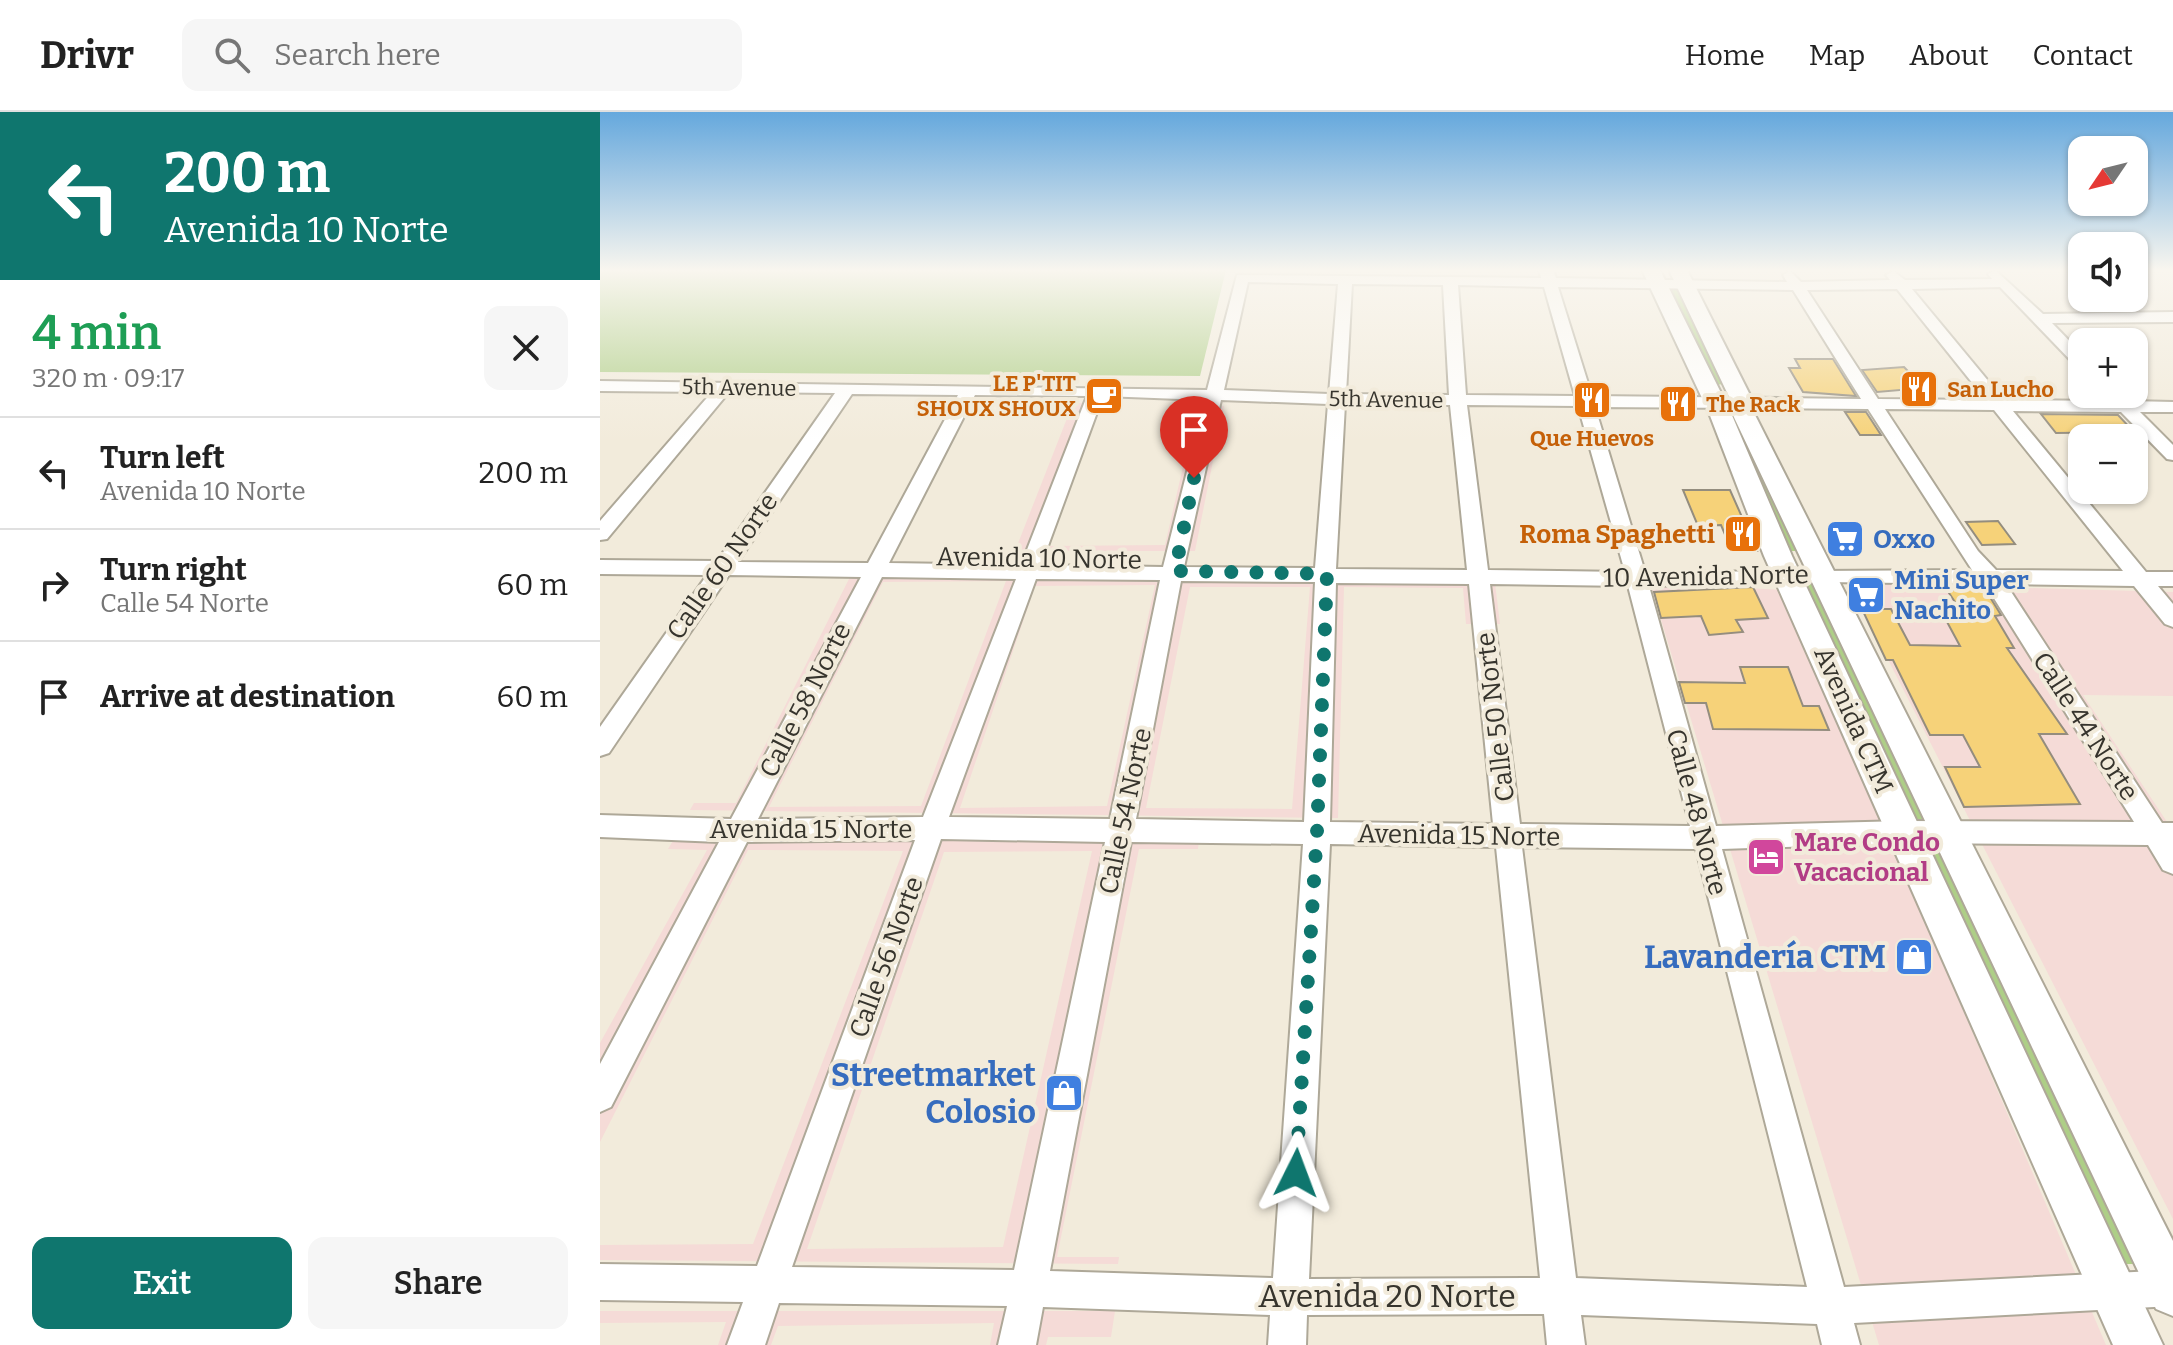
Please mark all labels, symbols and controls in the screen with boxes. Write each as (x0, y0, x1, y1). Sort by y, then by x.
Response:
search box (182, 19, 742, 91)
text: Drivr (40, 32, 134, 78)
icon: search (210, 33, 254, 77)
text: Search here (274, 37, 441, 73)
text: Home (1685, 39, 1765, 72)
text: Map (1809, 39, 1865, 72)
text: About (1909, 39, 1989, 72)
text: Contact (2033, 39, 2133, 72)
north arrow (2068, 136, 2148, 216)
map controls (2068, 136, 2148, 504)
text: 200 m (164, 140, 330, 207)
icon: left (32, 144, 136, 248)
text: Avenida 10 Norte (164, 208, 449, 252)
button: sound (2068, 232, 2148, 312)
text: 4 min (32, 304, 161, 362)
button: close (484, 306, 568, 390)
button: + (2068, 328, 2148, 408)
text: 320 m · 09:17 (32, 363, 184, 394)
restaurant icon: San Lucho (1898, 368, 1940, 410)
place label: LE P'TIT SHOUX SHOUX (917, 370, 1077, 422)
street label: 5th Avenue (681, 373, 797, 402)
cafe icon: LE P'TIT SHOUX SHOUX (1083, 375, 1125, 417)
place label: San Lucho (1947, 376, 2054, 403)
restaurant icon: Que Huevos (1571, 379, 1613, 421)
restaurant icon: The Rack (1657, 383, 1699, 425)
street label: 5th Avenue (1328, 385, 1444, 414)
place label: The Rack (1706, 391, 1800, 418)
pin (1160, 396, 1228, 478)
icon: arrive (1172, 408, 1216, 452)
button: − (2068, 424, 2148, 504)
place label: Que Huevos (1530, 425, 1654, 452)
text: Turn left (100, 440, 225, 476)
icon: left (32, 451, 76, 495)
text: 200 m (479, 455, 568, 491)
text: Avenida 10 Norte (100, 476, 306, 507)
street label: Calle 60 Norte (660, 487, 784, 646)
restaurant icon: Roma Spaghetti (1722, 513, 1764, 555)
supermarket icon: Oxxo (1824, 518, 1866, 560)
place label: Roma Spaghetti (1519, 519, 1715, 550)
place label: Oxxo (1873, 524, 1935, 555)
street label: Avenida 10 Norte (936, 541, 1142, 576)
text: Turn right (100, 552, 247, 588)
street label: 10 Avenida Norte (1603, 559, 1809, 594)
icon: right (32, 563, 76, 607)
place label: Mini Super Nachito (1894, 565, 2029, 626)
text: 60 m (497, 567, 568, 603)
supermarket icon: Mini Super Nachito (1845, 574, 1887, 616)
text: Calle 54 Norte (100, 588, 269, 619)
street label: Calle 58 Norte (753, 618, 858, 783)
street label: Calle 50 Norte (1470, 630, 1521, 803)
street label: Avenida CTM (1807, 642, 1900, 798)
street label: Calle 44 Norte (2026, 646, 2145, 806)
icon: arrive (32, 675, 76, 719)
text: Arrive at destination (100, 679, 395, 715)
text: 60 m (497, 679, 568, 715)
street label: Calle 54 Norte (1093, 725, 1158, 897)
street label: Calle 48 Norte (1659, 726, 1734, 899)
street label: Avenida 15 Norte (710, 814, 912, 845)
street label: Avenida 15 Norte (1357, 818, 1561, 853)
place label: Mare Condo Vacacional (1794, 827, 1940, 888)
hotel icon: Mare Condo Vacacional (1745, 836, 1787, 878)
street label: Calle 56 Norte (843, 872, 930, 1042)
shop icon: Lavandería CTM (1893, 936, 1935, 978)
place label: Lavandería CTM (1644, 938, 1886, 976)
place label: Streetmarket Colosio (831, 1056, 1036, 1131)
shop icon: Streetmarket Colosio (1043, 1072, 1085, 1114)
position arrow (1254, 1131, 1338, 1215)
button: Exit (32, 1237, 292, 1329)
button: Share (308, 1237, 568, 1329)
street label: Avenida 20 Norte (1258, 1277, 1516, 1315)

